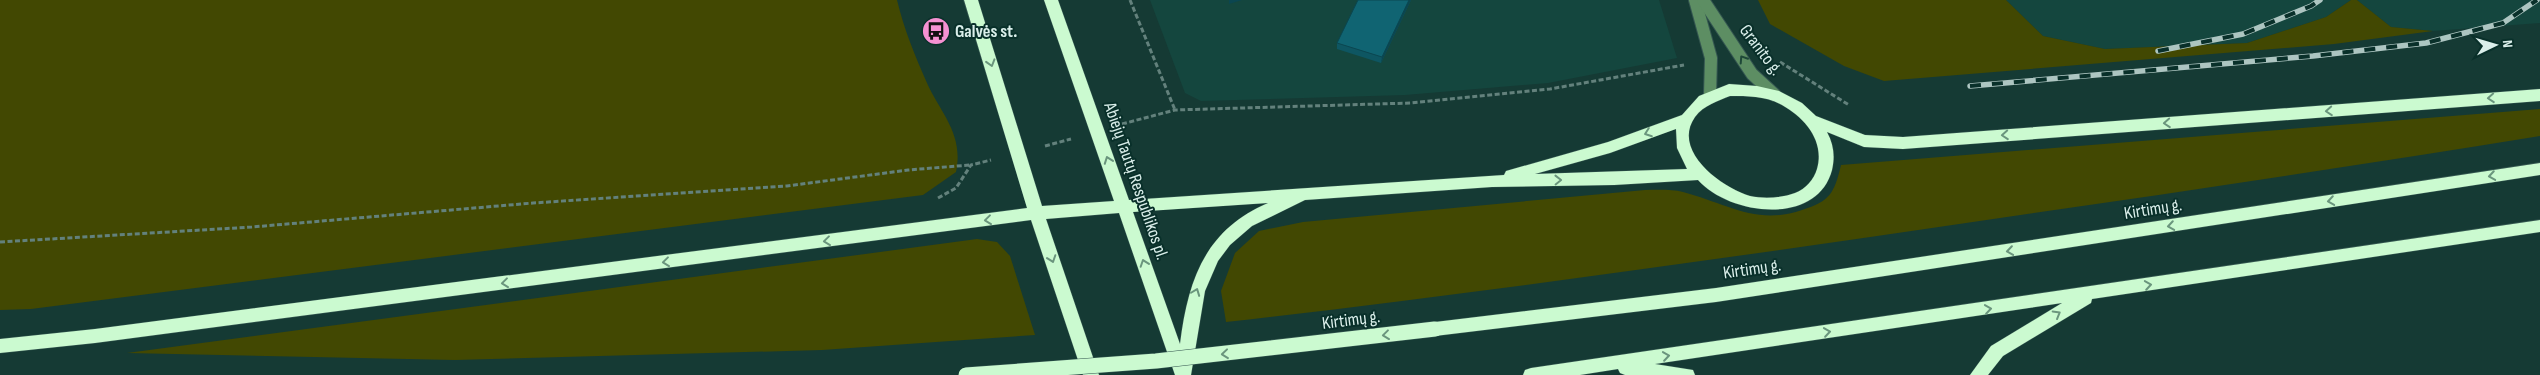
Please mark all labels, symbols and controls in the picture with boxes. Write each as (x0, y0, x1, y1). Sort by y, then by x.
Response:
bus stop icon: Galvės st. (921, 16, 951, 46)
street label: Granito g. (1735, 20, 1787, 80)
north arrow (2470, 20, 2520, 70)
place label: Galvės st. (955, 21, 1017, 42)
text: N (2499, 39, 2516, 48)
one-way arrow (1740, 55, 1749, 64)
one-way arrow (985, 59, 995, 67)
one-way arrow (2487, 93, 2495, 104)
street label: Abiejų Tautų Respublikos pl. (1099, 99, 1173, 262)
one-way arrow (2325, 105, 2333, 116)
one-way arrow (2163, 117, 2171, 128)
one-way arrow (1644, 127, 1652, 137)
one-way arrow (2001, 130, 2009, 141)
one-way arrow (1104, 156, 1114, 165)
one-way arrow (2487, 171, 2496, 181)
one-way arrow (1554, 175, 1562, 185)
street label: Kirtimų g. (2123, 194, 2183, 224)
one-way arrow (2327, 196, 2336, 206)
one-way arrow (984, 214, 992, 224)
one-way arrow (2166, 221, 2175, 231)
one-way arrow (823, 235, 831, 246)
one-way arrow (2006, 246, 2015, 256)
one-way arrow (1046, 255, 1056, 263)
street label: Kirtimų g. (1722, 255, 1782, 283)
one-way arrow (662, 256, 670, 267)
one-way arrow (1140, 259, 1150, 267)
one-way arrow (500, 277, 508, 288)
one-way arrow (2144, 280, 2153, 290)
one-way arrow (1190, 289, 1200, 297)
one-way arrow (1983, 304, 1992, 314)
street label: Kirtimų g. (1321, 306, 1381, 334)
one-way arrow (2052, 310, 2061, 320)
one-way arrow (1822, 328, 1831, 338)
one-way arrow (1382, 329, 1390, 340)
one-way arrow (1220, 348, 1228, 359)
one-way arrow (1662, 351, 1670, 362)

